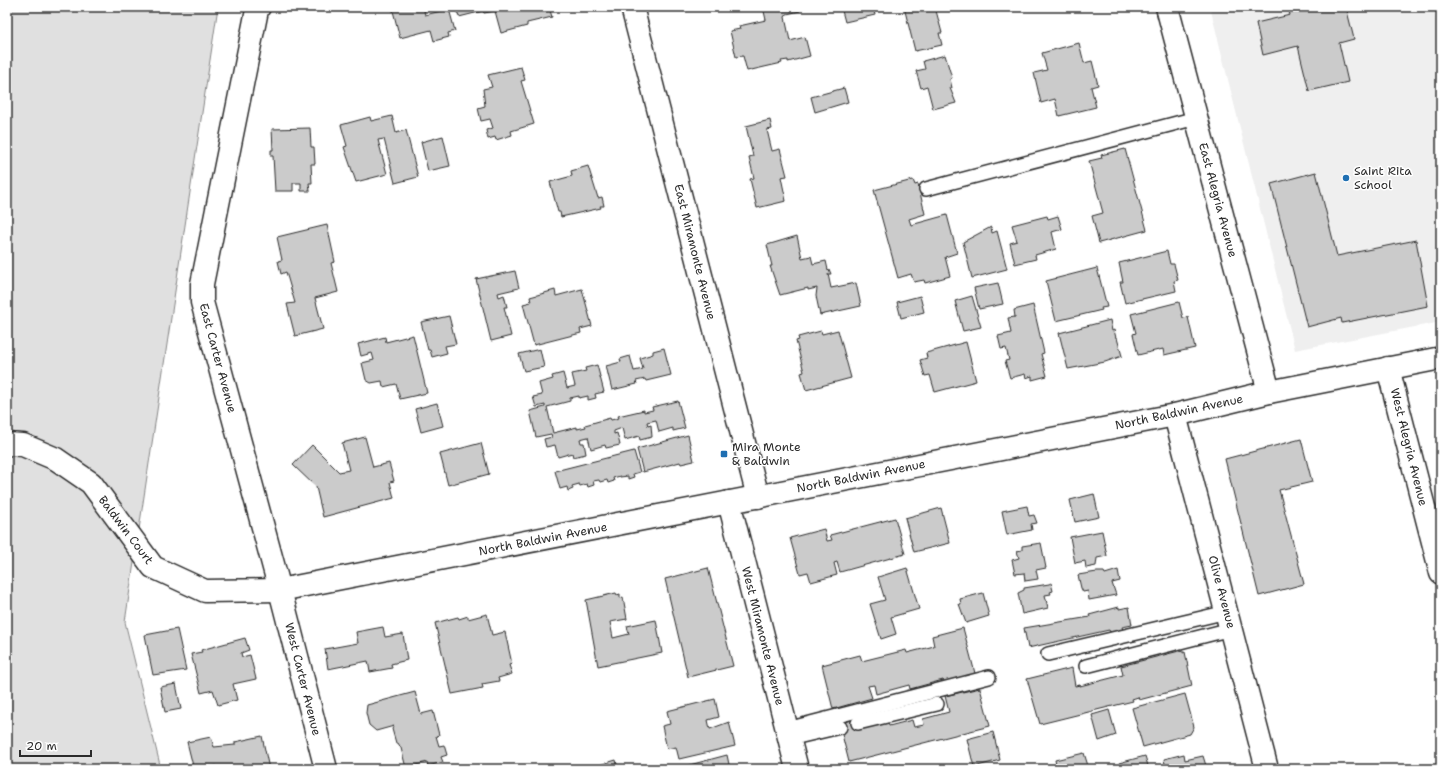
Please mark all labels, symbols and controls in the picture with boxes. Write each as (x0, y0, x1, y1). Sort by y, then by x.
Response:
street label: East Alegria Avenue (1195, 141, 1241, 259)
place label: Saint Rita School (1354, 163, 1412, 193)
marker: Saint Rita School (1341, 173, 1351, 183)
street label: East Miramonte Avenue (670, 182, 720, 322)
street label: East Carter Avenue (196, 301, 240, 415)
street label: West Alegria Avenue (1387, 386, 1431, 508)
street label: North Baldwin Avenue (1113, 391, 1245, 433)
place label: Mira Monte & Baldwin (732, 439, 801, 469)
marker: Mira Monte & Baldwin (719, 449, 729, 459)
street label: North Baldwin Avenue (795, 456, 927, 496)
street label: Baldwin Court (95, 492, 157, 568)
street label: North Baldwin Avenue (477, 519, 609, 559)
street label: Olive Avenue (1205, 554, 1239, 631)
street label: West Miramonte Avenue (738, 565, 788, 707)
street label: West Carter Avenue (281, 621, 325, 737)
scale bar (20, 732, 91, 758)
text: 20 m (26, 738, 57, 754)

